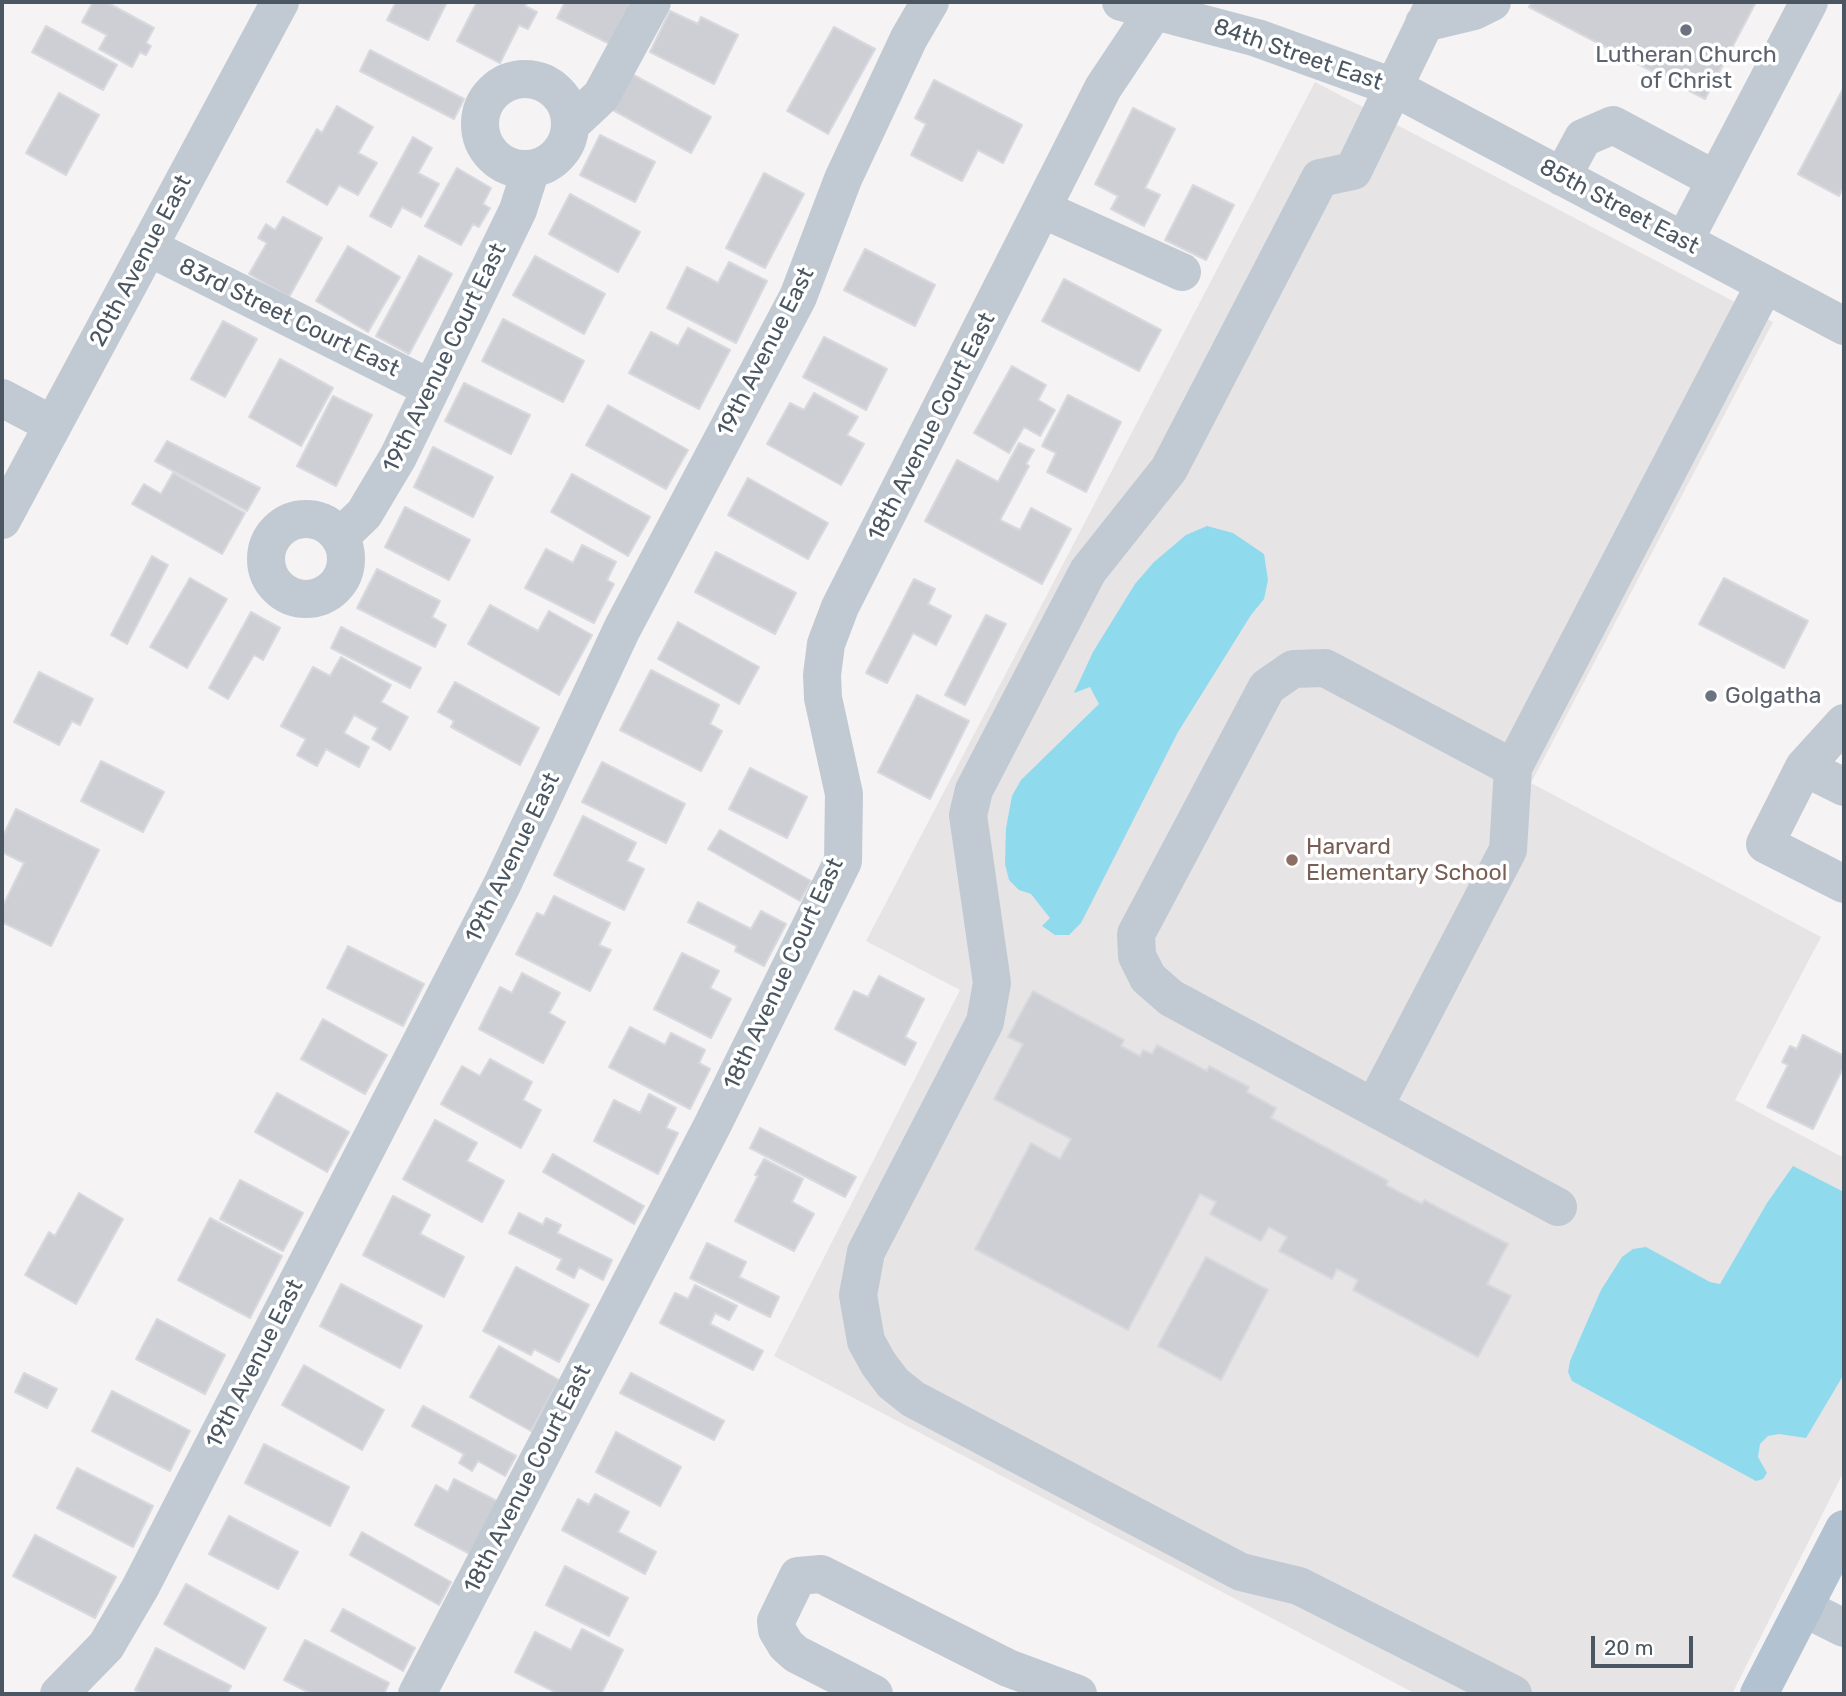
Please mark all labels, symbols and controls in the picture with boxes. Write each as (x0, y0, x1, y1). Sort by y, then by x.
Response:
street label: 84th Street East (1210, 13, 1386, 97)
marker: Lutheran Church of Christ (1678, 22, 1694, 38)
place label: Lutheran Church of Christ (1595, 41, 1777, 95)
street label: 85th Street East (1535, 153, 1703, 261)
street label: 20th Avenue East (84, 171, 198, 351)
street label: 19th Avenue Court East (377, 239, 513, 477)
street label: 83rd Street Court East (174, 253, 404, 383)
street label: 19th Avenue East (712, 263, 820, 441)
street label: 18th Avenue Court East (862, 308, 1002, 546)
place label: Golgatha (1725, 682, 1821, 710)
marker: Golgatha (1703, 688, 1719, 704)
street label: 19th Avenue East (460, 769, 566, 947)
place label: Harvard Elementary School (1306, 833, 1507, 887)
marker: Harvard Elementary School (1284, 852, 1300, 868)
street label: 18th Avenue Court East (718, 854, 850, 1094)
street label: 19th Avenue East (201, 1275, 309, 1453)
street label: 18th Avenue Court East (458, 1360, 598, 1598)
scale bar (1594, 1622, 1696, 1666)
text: 20 m (1604, 1635, 1653, 1660)

